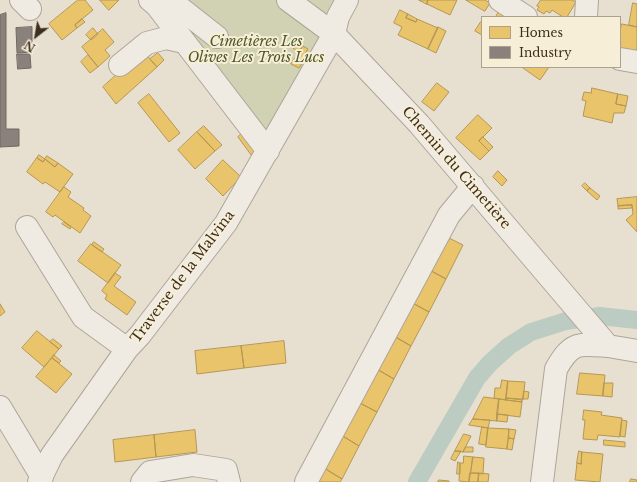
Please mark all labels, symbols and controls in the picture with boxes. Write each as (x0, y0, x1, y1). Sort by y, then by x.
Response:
north arrow (16, 16, 56, 56)
legend (481, 16, 621, 68)
text: Homes (519, 25, 563, 40)
park label: Cimetières Les Olives Les Trois Lucs (188, 34, 324, 66)
text: N (22, 38, 38, 55)
text: Industry (519, 45, 572, 60)
street label: Chemin du Cimetière (398, 103, 514, 233)
street label: Traverse de la Malvina (128, 207, 238, 347)

